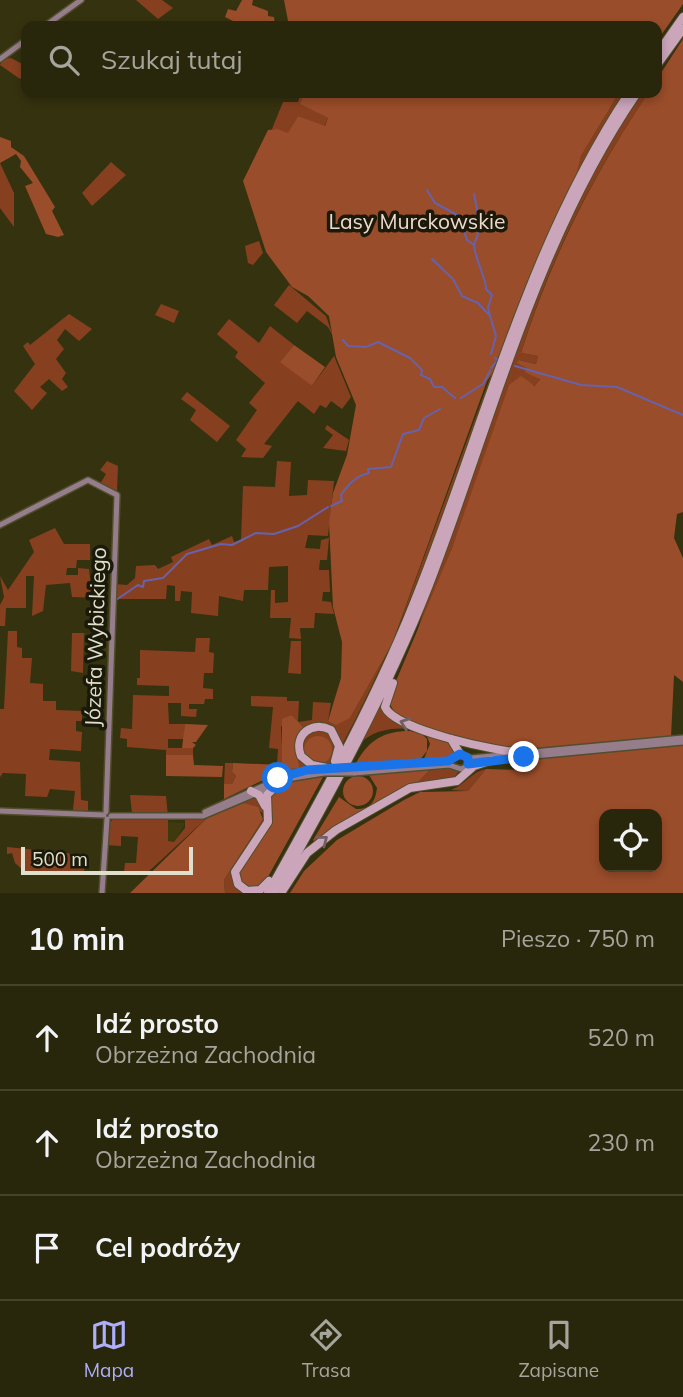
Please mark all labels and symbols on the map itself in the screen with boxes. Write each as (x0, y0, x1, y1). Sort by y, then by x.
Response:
park label: Lasy Murckowskie (329, 208, 505, 234)
street label: Józefa Wybickiego (79, 547, 111, 727)
one-way arrow (399, 717, 411, 731)
route end (508, 741, 539, 772)
route start (262, 762, 293, 793)
one-way arrow (315, 835, 327, 848)
scale bar (21, 844, 192, 876)

